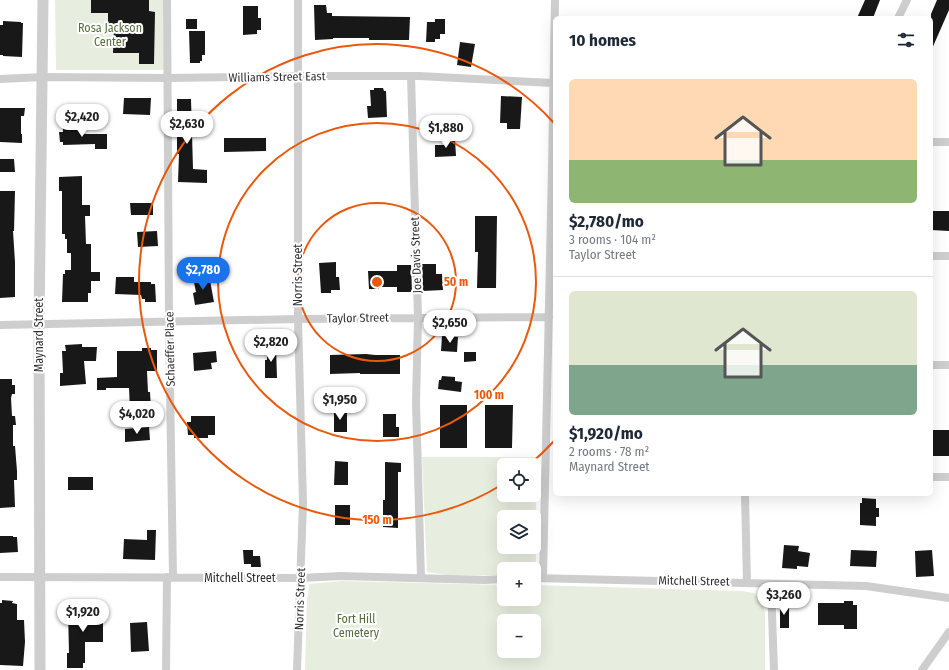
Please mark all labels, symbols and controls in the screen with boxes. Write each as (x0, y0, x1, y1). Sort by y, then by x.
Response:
park label: Rosa Jackson Center (78, 21, 142, 49)
icon: filters (895, 29, 917, 51)
text: 10 homes (569, 30, 636, 51)
street label: Williams Street East (228, 69, 326, 85)
pin: $2,420 (49, 104, 115, 138)
icon: home (707, 105, 779, 177)
text: $2,420 (65, 109, 99, 124)
pin: $2,630 (154, 111, 220, 145)
pin: $1,880 (413, 115, 479, 149)
text: $2,630 (169, 116, 205, 131)
text: $1,880 (428, 120, 464, 135)
text: $2,780/mo (569, 211, 644, 232)
street label: Joe Davis Street (408, 216, 424, 294)
text: 3 rooms · 104 m² (569, 232, 656, 247)
street label: Norris Street (291, 244, 305, 306)
text: Taylor Street (569, 247, 636, 262)
pin: $2,780 (170, 257, 236, 291)
text: $2,780 (186, 262, 220, 277)
centre of rings (370, 275, 384, 289)
text: 50 m (444, 275, 468, 289)
street label: Maynard Street (32, 298, 46, 372)
street label: Taylor Street (327, 310, 389, 326)
pin: $2,650 (417, 310, 483, 344)
street label: Schaeffer Place (162, 311, 178, 387)
text: $2,650 (432, 315, 468, 330)
icon: home (707, 317, 779, 389)
pin: $2,820 (238, 329, 304, 363)
text: $2,820 (253, 334, 289, 349)
pin: $1,950 (307, 387, 373, 421)
text: 100 m (474, 388, 504, 402)
text: $1,950 (323, 392, 357, 407)
pin: $4,020 (104, 401, 170, 435)
text: $4,020 (119, 406, 155, 421)
text: $1,920/mo (569, 423, 643, 444)
text: 2 rooms · 78 m² (569, 444, 649, 459)
map controls (497, 458, 541, 658)
button: locate (497, 458, 541, 502)
text: Maynard Street (569, 459, 650, 474)
button: layers (497, 510, 541, 554)
text: 150 m (362, 513, 392, 527)
button: + (497, 562, 541, 606)
street label: Norris Street (292, 567, 308, 630)
street label: Mitchell Street (204, 571, 276, 585)
street label: Mitchell Street (658, 573, 730, 589)
pin: $3,260 (751, 582, 817, 616)
text: $3,260 (766, 587, 802, 602)
pin: $1,920 (50, 599, 116, 633)
text: $1,920 (66, 604, 100, 619)
park label: Fort Hill Cemetery (333, 612, 380, 640)
button: − (497, 614, 541, 658)

